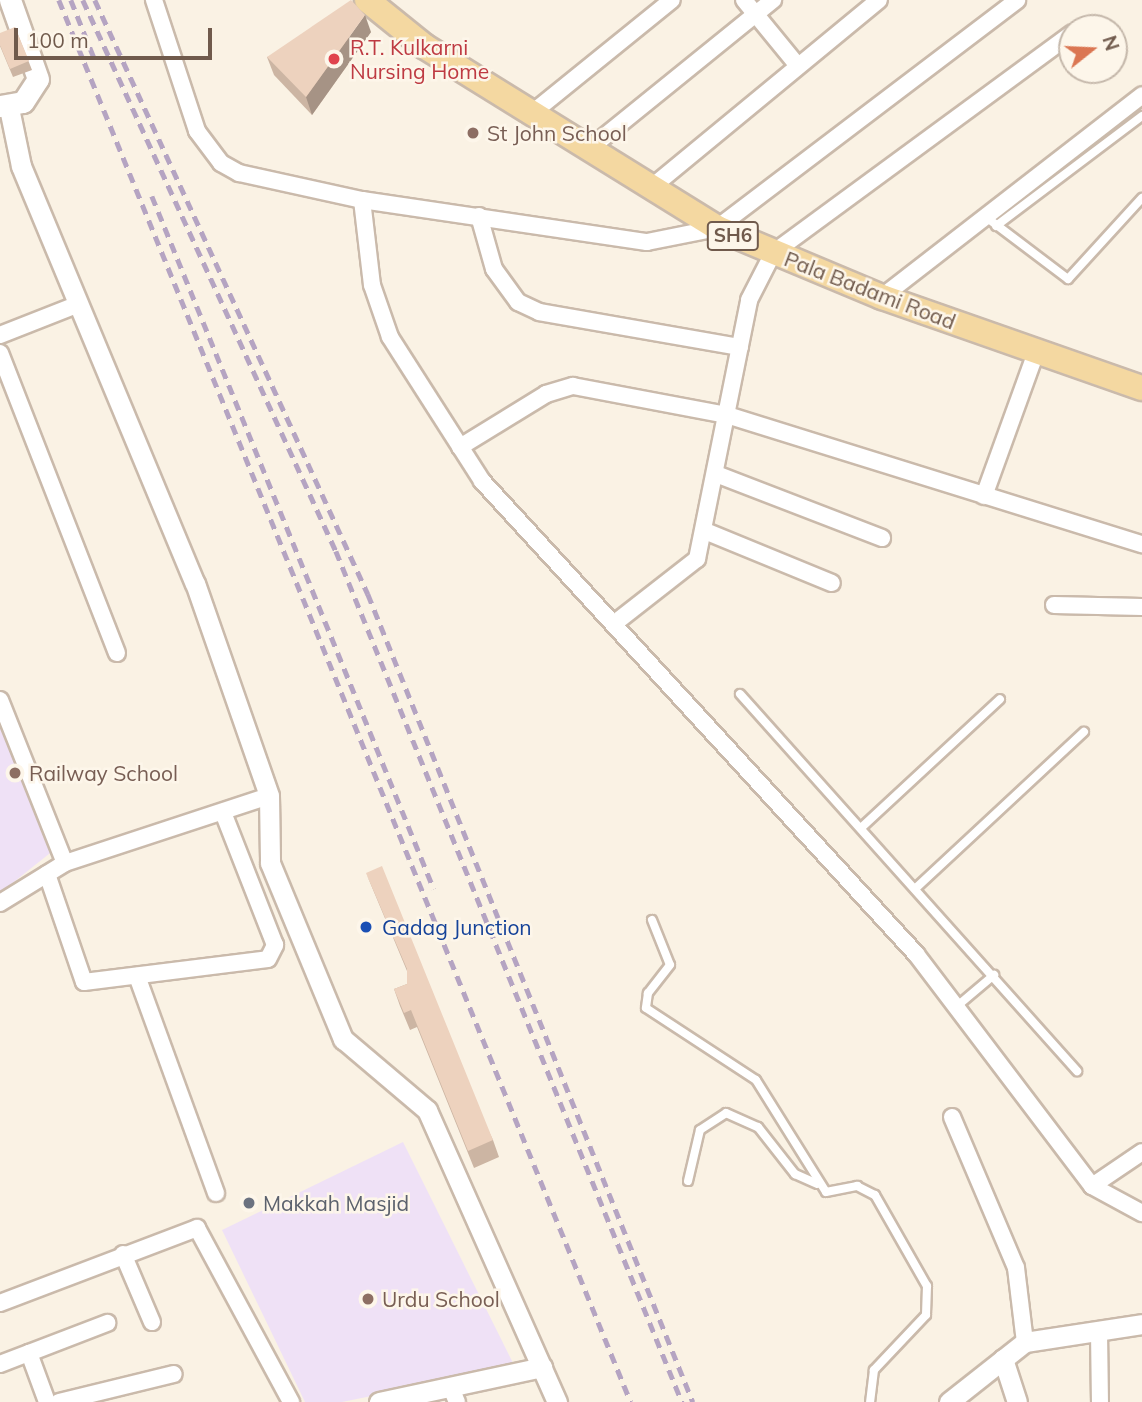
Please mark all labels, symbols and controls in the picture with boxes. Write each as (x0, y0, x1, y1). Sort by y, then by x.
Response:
scale bar (18, 14, 215, 58)
north arrow (1058, 14, 1128, 84)
text: 100 m (27, 27, 89, 53)
text: N (1097, 33, 1125, 54)
place label: R.T. Kulkarni Nursing Home (350, 34, 489, 84)
marker: R.T. Kulkarni Nursing Home (324, 49, 344, 69)
place label: St John School (487, 120, 627, 146)
marker: St John School (465, 125, 481, 141)
road number: SH6 (707, 220, 759, 252)
street label: Pala Badami Road (781, 246, 959, 334)
place label: Railway School (29, 760, 178, 786)
marker: Railway School (7, 765, 23, 781)
place label: Gadag Junction (382, 914, 532, 940)
marker: Gadag Junction (356, 917, 376, 937)
place label: Makkah Masjid (263, 1190, 409, 1216)
marker: Makkah Masjid (241, 1195, 257, 1211)
place label: Urdu School (382, 1286, 500, 1312)
marker: Urdu School (360, 1291, 376, 1307)

